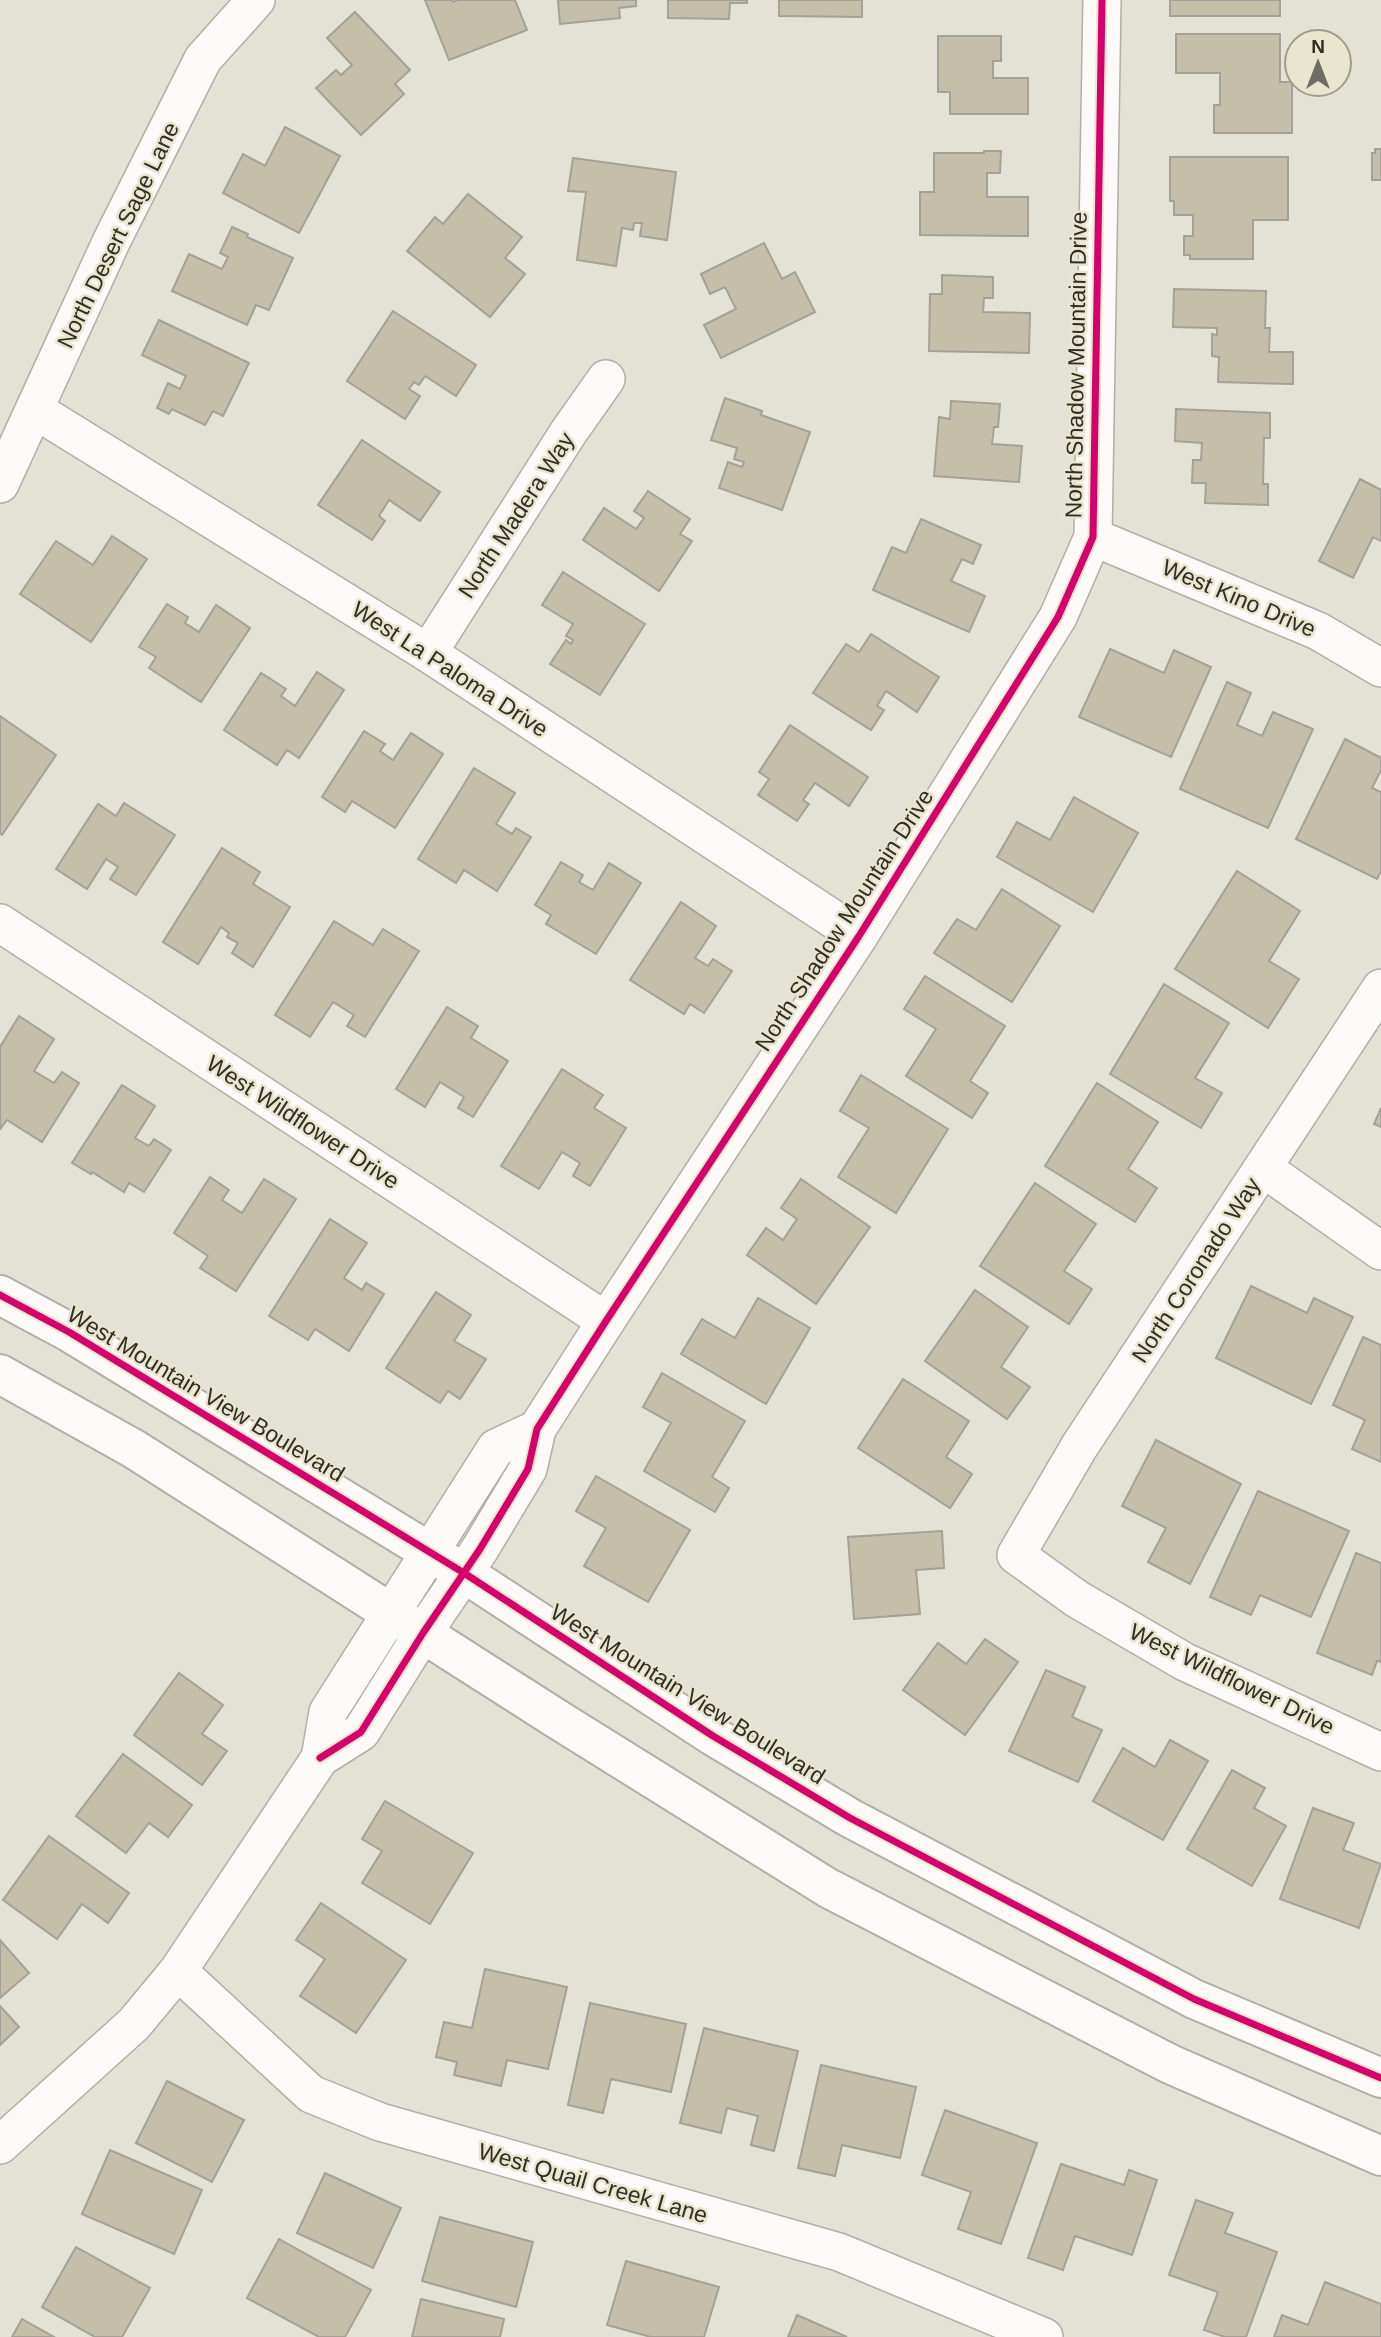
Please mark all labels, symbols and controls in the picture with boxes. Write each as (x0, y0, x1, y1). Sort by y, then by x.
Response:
north arrow (1283, 28, 1353, 98)
text: N (1311, 36, 1325, 57)
street label: North Desert Sage Lane (52, 118, 184, 352)
street label: North Shadow Mountain Drive (1060, 211, 1092, 519)
street label: North Madera Way (453, 427, 580, 603)
street label: West Kino Drive (1158, 554, 1320, 642)
street label: West La Paloma Drive (347, 596, 553, 742)
street label: North Shadow Mountain Drive (750, 784, 938, 1056)
street label: West Wildflower Drive (202, 1050, 404, 1194)
street label: North Coronado Way (1126, 1172, 1266, 1367)
street label: West Mountain View Boulevard (63, 1301, 349, 1487)
street label: West Mountain View Boulevard (546, 1599, 830, 1789)
street label: West Wildflower Drive (1125, 1618, 1339, 1740)
street label: West Quail Creek Lane (475, 2138, 711, 2228)

